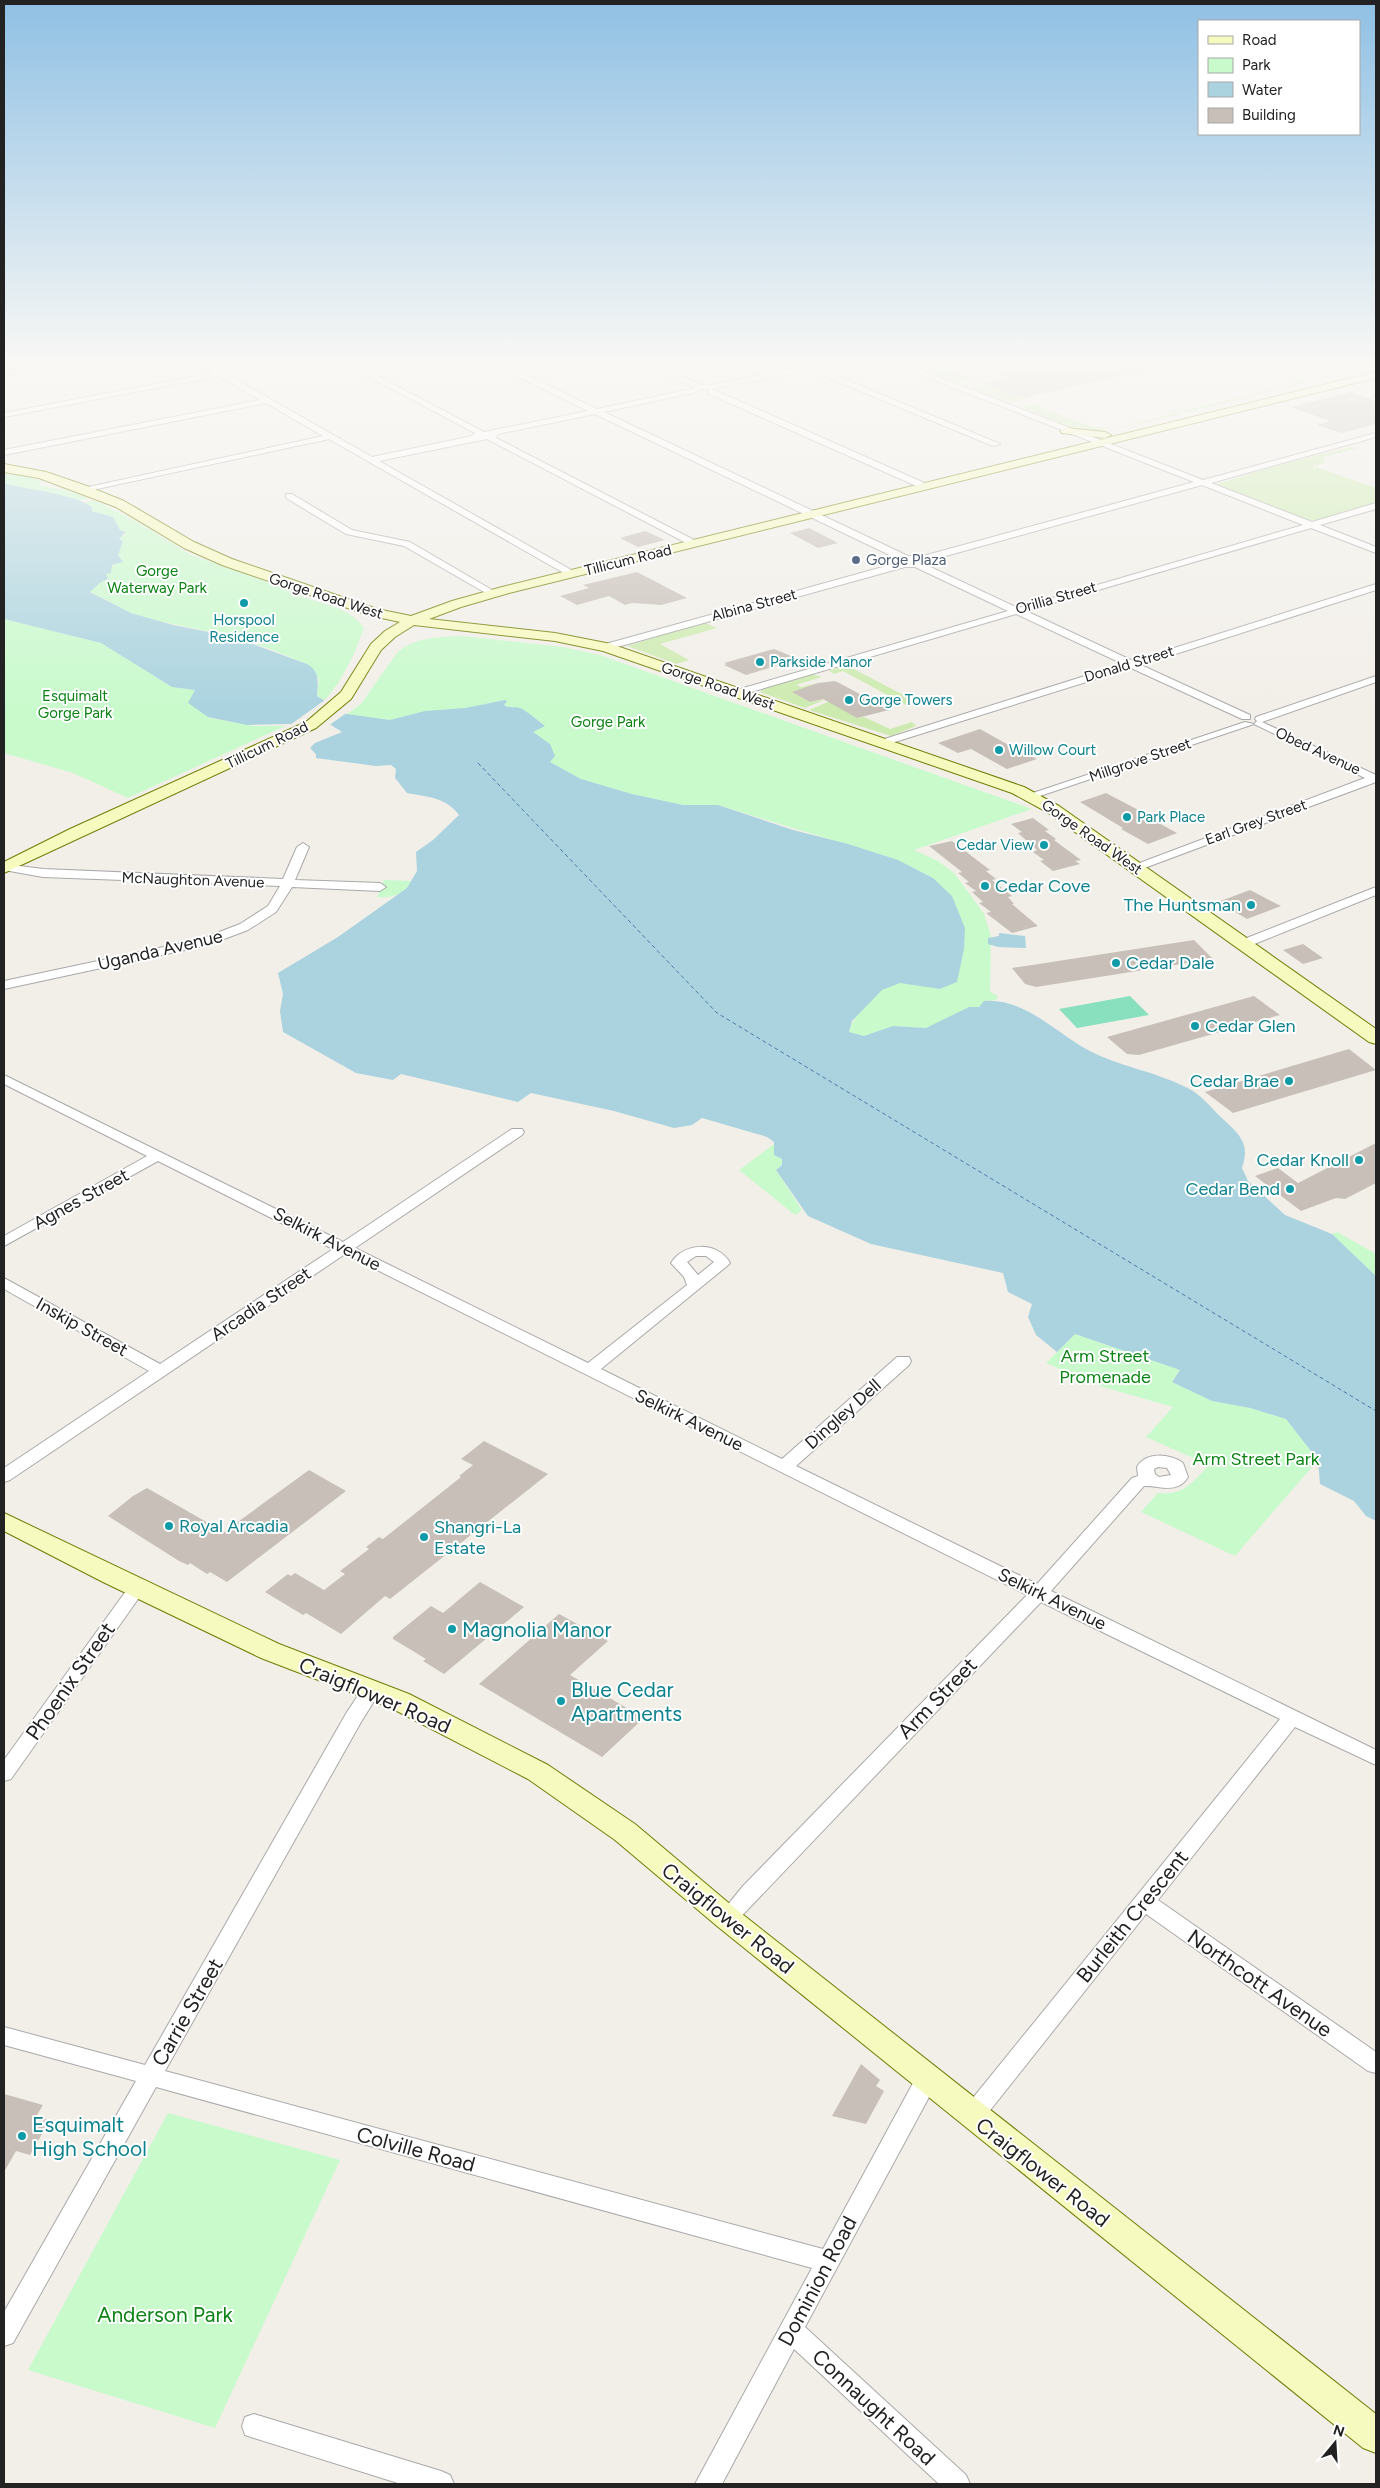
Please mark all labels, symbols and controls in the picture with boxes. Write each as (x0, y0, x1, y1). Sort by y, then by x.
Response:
legend (1198, 20, 1360, 135)
text: Road (1242, 31, 1277, 49)
text: Park (1242, 56, 1271, 74)
text: Water (1242, 81, 1282, 99)
text: Building (1242, 106, 1296, 124)
street label: Tillicum Road (582, 540, 674, 580)
place label: Gorge Plaza (866, 551, 947, 569)
marker: Gorge Plaza (850, 554, 862, 566)
park label: Gorge Waterway Park (107, 562, 208, 597)
street label: Gorge Road West (267, 569, 386, 623)
street label: Orillia Street (1013, 578, 1099, 618)
street label: Albina Street (709, 585, 799, 625)
marker: Horspool Residence (238, 597, 250, 609)
place label: Horspool Residence (209, 611, 279, 646)
street label: Donald Street (1082, 642, 1176, 686)
place label: Parkside Manor (770, 653, 872, 671)
marker: Parkside Manor (754, 656, 766, 668)
street label: Gorge Road West (659, 658, 777, 714)
park label: Esquimalt Gorge Park (38, 687, 113, 722)
place label: Gorge Towers (859, 691, 953, 709)
marker: Gorge Towers (843, 694, 855, 706)
park label: Gorge Park (571, 713, 646, 731)
street label: Tillicum Road (223, 717, 311, 773)
street label: Obed Avenue (1273, 723, 1363, 779)
street label: Millgrove Street (1087, 734, 1194, 786)
place label: Willow Court (1009, 741, 1096, 759)
marker: Willow Court (993, 744, 1005, 756)
street label: Earl Grey Street (1203, 795, 1309, 849)
street label: Gorge Road West (1038, 796, 1146, 879)
place label: Park Place (1137, 808, 1205, 826)
marker: Park Place (1121, 811, 1133, 823)
place label: Cedar View (956, 836, 1034, 854)
marker: Cedar View (1038, 839, 1050, 851)
street label: McNaughton Avenue (121, 869, 265, 891)
place label: Cedar Cove (995, 875, 1090, 897)
marker: Cedar Cove (979, 880, 991, 892)
place label: The Huntsman (1123, 894, 1241, 916)
marker: The Huntsman (1245, 899, 1257, 911)
street label: Uganda Avenue (95, 925, 225, 975)
place label: Cedar Dale (1126, 952, 1215, 974)
marker: Cedar Dale (1110, 957, 1122, 969)
place label: Cedar Glen (1205, 1015, 1296, 1037)
marker: Cedar Glen (1189, 1020, 1201, 1032)
place label: Cedar Brae (1190, 1070, 1279, 1092)
marker: Cedar Brae (1283, 1075, 1295, 1087)
place label: Cedar Knoll (1257, 1149, 1349, 1171)
marker: Cedar Knoll (1353, 1154, 1365, 1166)
street label: Agnes Street (29, 1164, 133, 1234)
place label: Cedar Bend (1186, 1178, 1280, 1200)
marker: Cedar Bend (1284, 1183, 1296, 1195)
street label: Selkirk Avenue (269, 1202, 385, 1276)
street label: Arcadia Street (207, 1262, 315, 1346)
street label: Inskip Street (32, 1293, 132, 1361)
park label: Arm Street Promenade (1059, 1345, 1151, 1388)
street label: Dingley Dell (800, 1374, 886, 1454)
street label: Selkirk Avenue (631, 1384, 747, 1456)
park label: Arm Street Park (1192, 1448, 1320, 1470)
place label: Royal Arcadia (179, 1515, 288, 1537)
place label: Shangri-La Estate (434, 1516, 521, 1559)
marker: Royal Arcadia (163, 1520, 175, 1532)
marker: Shangri-La Estate (418, 1531, 430, 1543)
street label: Selkirk Avenue (994, 1563, 1110, 1635)
street label: Phoenix Street (20, 1617, 120, 1745)
place label: Magnolia Manor (462, 1617, 612, 1642)
marker: Magnolia Manor (446, 1623, 458, 1635)
street label: Craigflower Road (295, 1652, 455, 1738)
street label: Arm Street (892, 1652, 982, 1744)
place label: Blue Cedar Apartments (571, 1677, 682, 1726)
marker: Blue Cedar Apartments (555, 1695, 567, 1707)
street label: Burleith Crescent (1071, 1845, 1193, 1987)
street label: Craigflower Road (657, 1857, 799, 1979)
street label: Northcott Avenue (1183, 1924, 1337, 2042)
street label: Carrie Street (146, 1954, 228, 2070)
place label: Esquimalt High School (32, 2112, 147, 2161)
street label: Craigflower Road (971, 2112, 1115, 2232)
street label: Colville Road (354, 2121, 478, 2177)
marker: Esquimalt High School (16, 2130, 28, 2142)
street label: Dominion Road (772, 2212, 862, 2350)
park label: Anderson Park (97, 2302, 234, 2327)
street label: Connaught Road (807, 2344, 941, 2470)
north arrow (1310, 2418, 1360, 2468)
text: N (1331, 2421, 1347, 2441)

